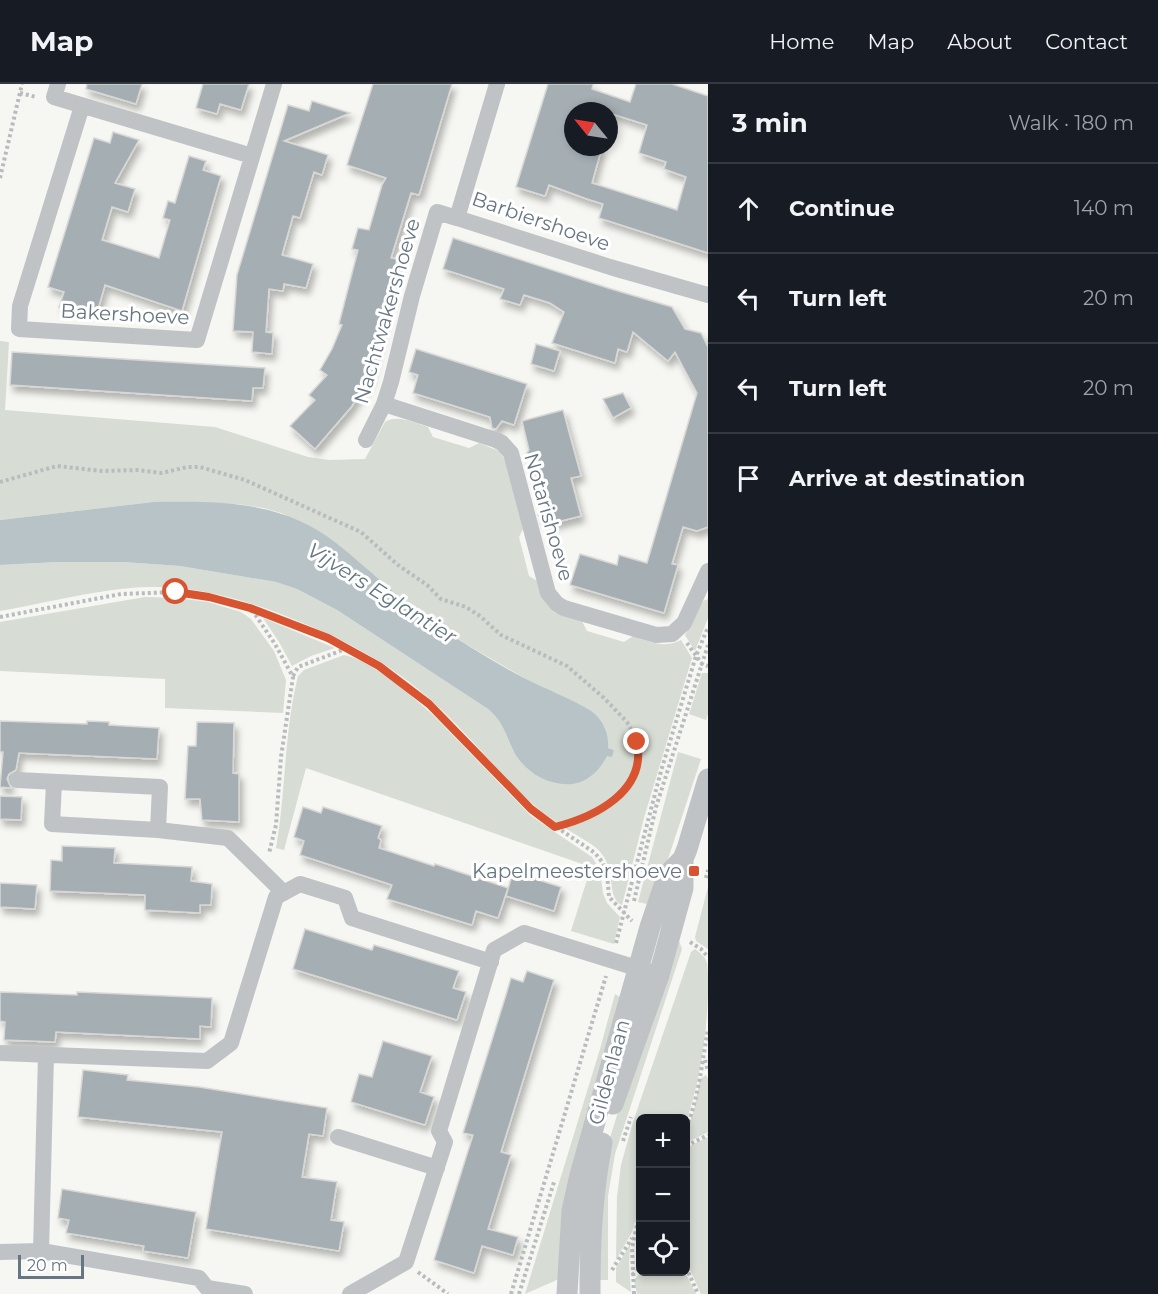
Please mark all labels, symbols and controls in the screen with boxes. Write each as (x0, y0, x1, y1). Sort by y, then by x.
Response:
text: Map (30, 24, 93, 58)
text: Home (769, 29, 834, 54)
text: Map (867, 29, 914, 54)
text: About (947, 29, 1012, 54)
text: Contact (1045, 29, 1128, 54)
north arrow (564, 102, 618, 156)
text: 3 min (732, 107, 808, 139)
text: Walk · 180 m (1009, 111, 1134, 135)
street label: Barbiershoeve (469, 186, 613, 256)
icon: ahead (732, 192, 765, 225)
text: Continue (789, 195, 895, 222)
text: 140 m (1074, 196, 1134, 220)
street label: Nachtwakershoeve (349, 216, 425, 406)
icon: left (732, 282, 765, 315)
text: Turn left (789, 285, 887, 312)
text: 20 m (1083, 286, 1134, 310)
street label: Bakershoeve (60, 299, 190, 329)
icon: left (732, 372, 765, 405)
text: Turn left (789, 375, 887, 402)
text: 20 m (1083, 376, 1134, 400)
street label: Notarishoeve (519, 450, 579, 584)
icon: arrive (732, 462, 765, 495)
text: Arrive at destination (789, 465, 1025, 492)
water label: Vijvers Eglantier (303, 537, 462, 649)
route start (162, 578, 188, 604)
route end (623, 728, 649, 754)
place label: Kapelmeestershoeve (472, 859, 682, 883)
marker: Kapelmeestershoeve (687, 864, 701, 878)
street label: Gildenlaan (583, 1017, 635, 1127)
map controls (636, 1114, 690, 1276)
button: + (636, 1114, 690, 1168)
button: − (636, 1168, 690, 1222)
button: locate (636, 1222, 690, 1276)
scale bar (18, 1252, 84, 1280)
text: 20 m (27, 1256, 68, 1275)

